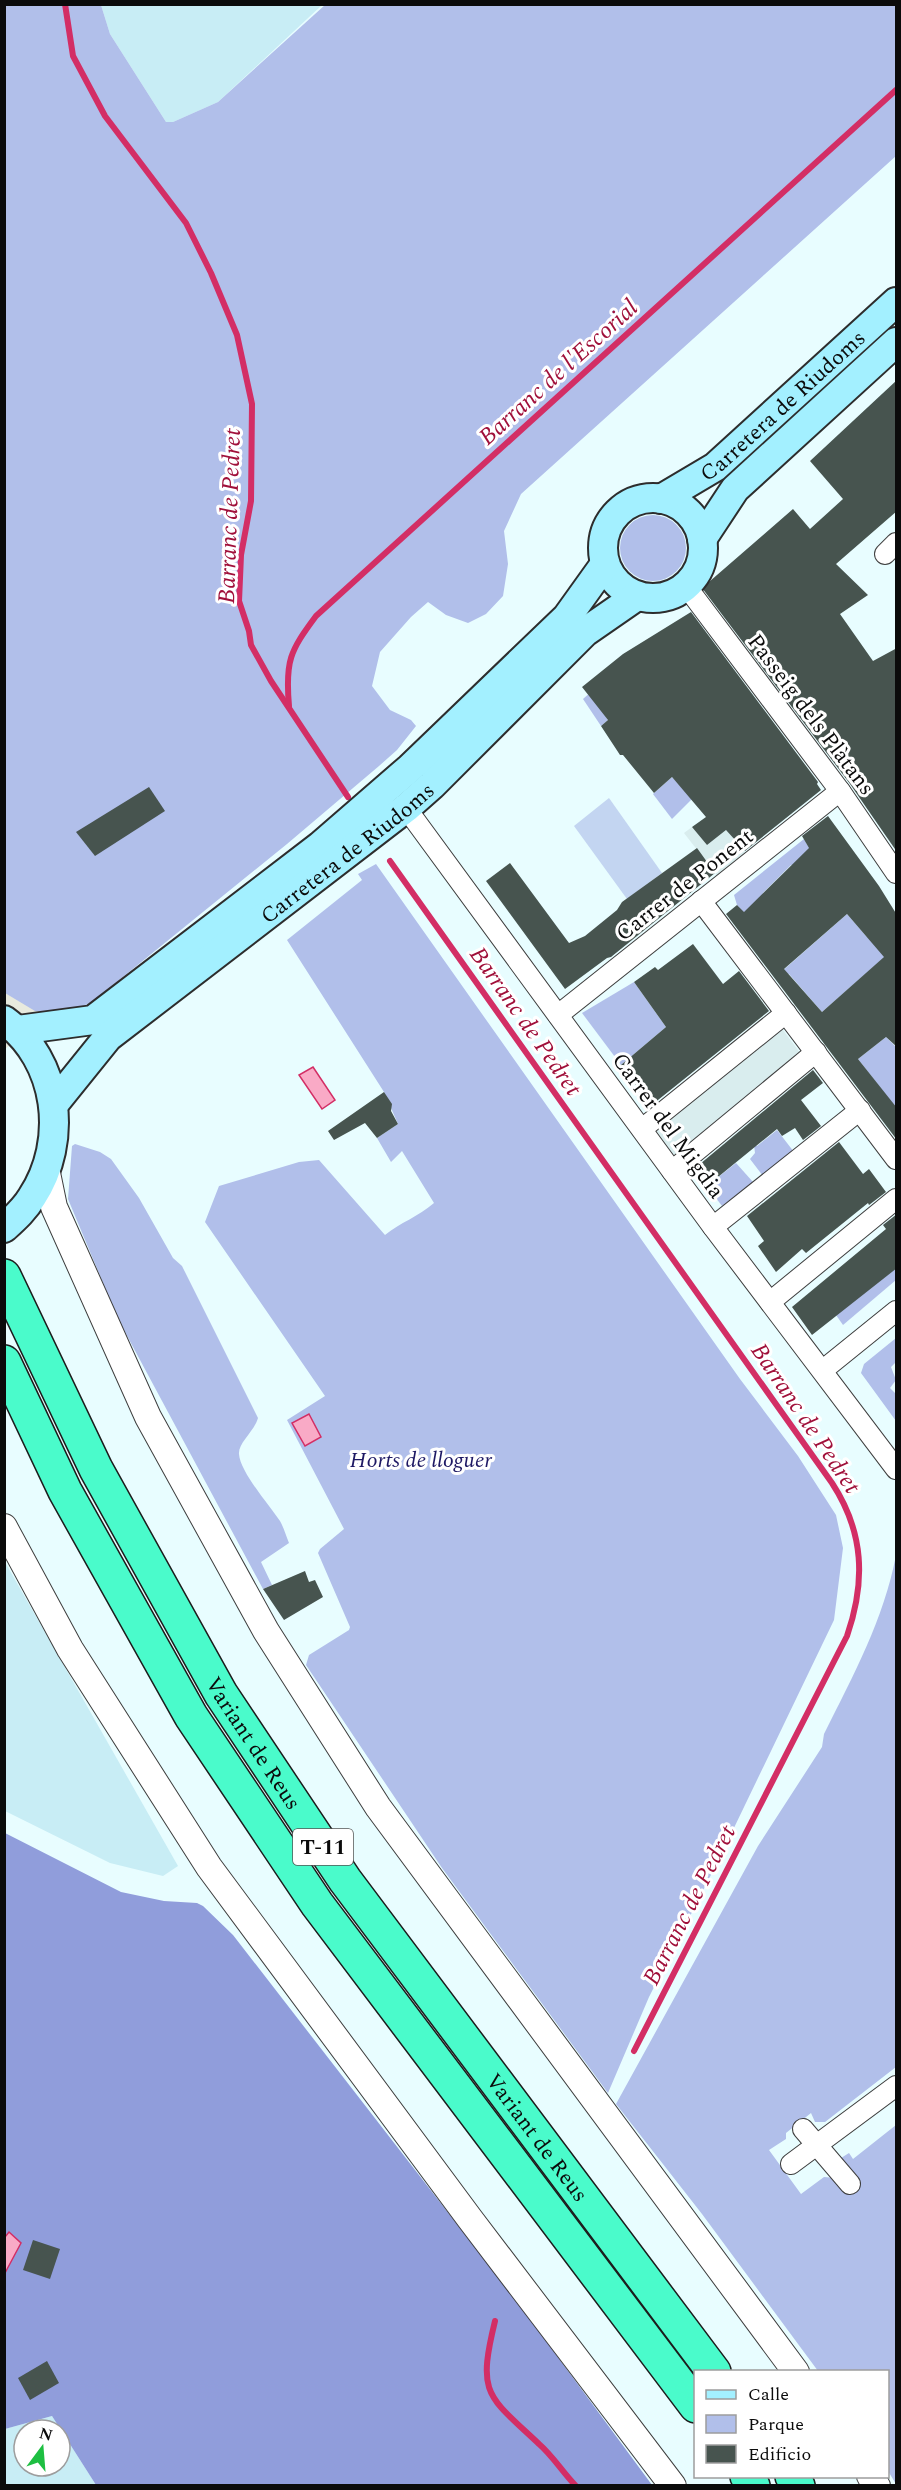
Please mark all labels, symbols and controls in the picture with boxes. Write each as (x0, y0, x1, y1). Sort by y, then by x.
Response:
water label: Barranc de l'Escorial (471, 291, 647, 454)
street label: Carretera de Riudoms (694, 323, 873, 490)
water label: Barranc de Pedret (209, 427, 251, 604)
street label: Passeig dels Plàtans (739, 627, 883, 803)
street label: Carretera de Riudoms (254, 775, 443, 932)
street label: Carrer de Ponent (609, 821, 761, 950)
water label: Barranc de Pedret (460, 939, 591, 1104)
street label: Carrer del Migdia (603, 1046, 732, 1206)
water label: Barranc de Pedret (741, 1336, 869, 1502)
park label: Horts de lloguer (350, 1444, 493, 1477)
street label: Variant de Reus (196, 1671, 309, 1817)
water label: Barranc de Pedret (634, 1819, 746, 1992)
road number: T-11 (293, 1829, 353, 1865)
street label: Variant de Reus (477, 2066, 596, 2209)
legend (694, 2370, 889, 2478)
text: Calle (748, 2381, 789, 2408)
text: Parque (748, 2411, 804, 2438)
north arrow (12, 2418, 72, 2478)
text: N (36, 2421, 55, 2448)
text: Edificio (748, 2441, 811, 2468)

